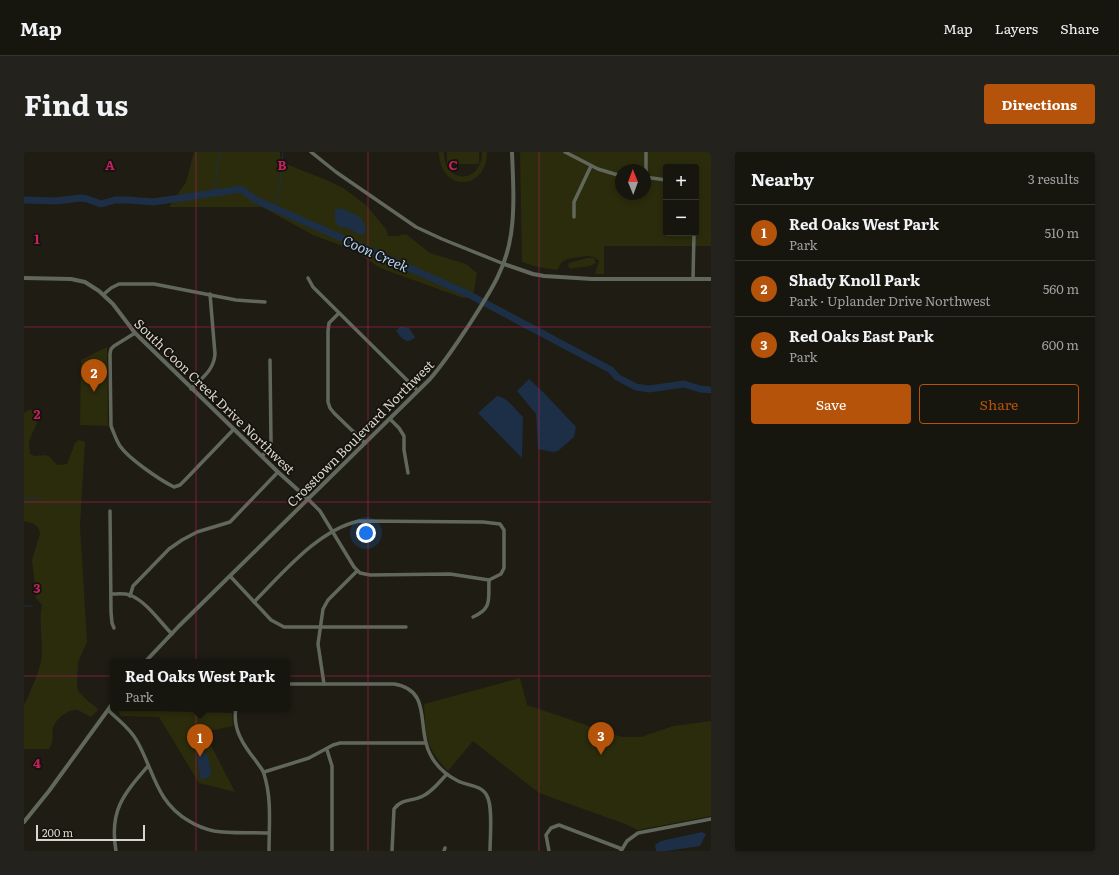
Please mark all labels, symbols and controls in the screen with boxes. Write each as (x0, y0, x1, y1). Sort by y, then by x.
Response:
text: Map (20, 14, 62, 42)
text: Map (943, 18, 973, 38)
text: Layers (995, 18, 1038, 38)
text: Share (1060, 18, 1099, 38)
text: Find us (24, 83, 128, 125)
button: Directions (984, 84, 1095, 124)
text: A (105, 155, 115, 174)
text: B (278, 155, 287, 174)
text: C (448, 155, 458, 174)
north arrow (615, 164, 651, 200)
map controls (663, 164, 699, 236)
button: + (663, 164, 699, 200)
text: Nearby (751, 166, 814, 191)
text: 3 results (1028, 169, 1079, 188)
button: − (663, 200, 699, 236)
text: Red Oaks West Park (789, 212, 939, 235)
text: 1 (761, 223, 767, 242)
text: 510 m (1044, 223, 1079, 242)
text: 1 (34, 229, 40, 248)
water label: Coon Creek (340, 230, 412, 276)
text: Park (789, 235, 818, 254)
text: Shady Knoll Park (789, 268, 920, 291)
text: 2 (761, 279, 767, 298)
text: 560 m (1043, 279, 1079, 298)
text: Park · Uplander Drive Northwest (789, 291, 991, 310)
street label: South Coon Creek Drive Northwest (131, 314, 300, 479)
text: Red Oaks East Park (789, 324, 934, 347)
text: 3 (760, 335, 768, 354)
text: 600 m (1042, 335, 1079, 354)
text: Park (789, 347, 818, 366)
street label: Crosstown Boulevard Northwest (282, 355, 438, 511)
pin: 2 (81, 359, 107, 392)
button: Save (751, 384, 911, 424)
button: Share (919, 384, 1079, 424)
text: 2 (34, 404, 41, 423)
your location (356, 523, 376, 543)
text: 3 (33, 578, 41, 597)
popup (110, 659, 290, 711)
text: Red Oaks West Park (125, 664, 275, 687)
text: Park (125, 687, 153, 706)
pin: 3 (588, 722, 614, 755)
pin: 1 (187, 724, 213, 757)
text: 4 (33, 753, 41, 772)
scale bar (36, 823, 145, 842)
text: 200 m (42, 824, 73, 840)

